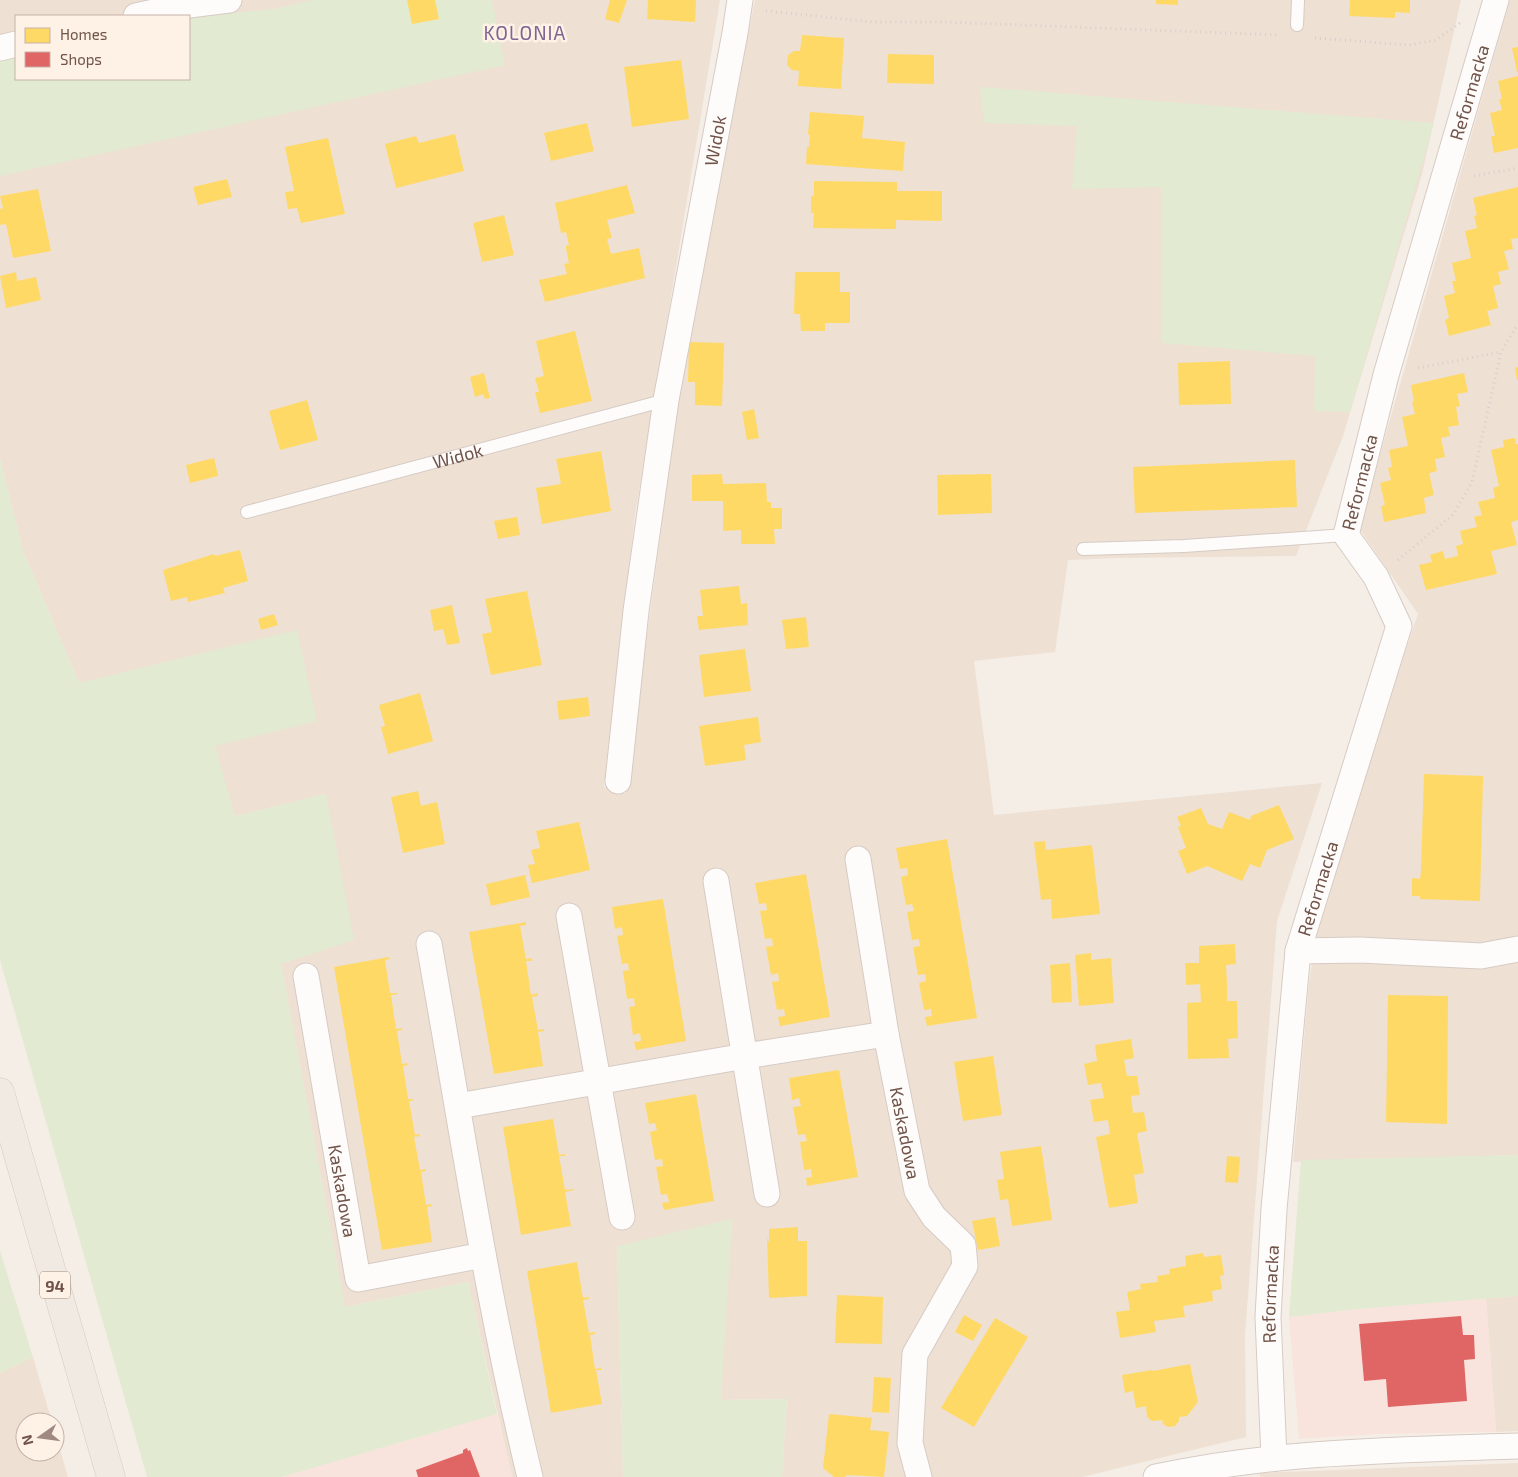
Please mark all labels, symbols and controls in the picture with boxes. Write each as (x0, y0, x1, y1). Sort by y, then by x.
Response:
legend (15, 15, 190, 80)
district label: KOLONIA (484, 21, 566, 44)
text: Homes (60, 25, 107, 43)
street label: Reformacka (1445, 42, 1493, 143)
text: Shops (60, 50, 102, 68)
street label: Widok (699, 113, 730, 168)
street label: Reformacka (1337, 432, 1382, 533)
street label: Widok (430, 438, 485, 473)
street label: Reformacka (1292, 838, 1343, 939)
street label: Kaskadowa (886, 1085, 925, 1181)
street label: Kaskadowa (324, 1143, 362, 1239)
street label: Reformacka (1257, 1244, 1283, 1344)
road number: 94 (40, 1272, 70, 1298)
north arrow (15, 1412, 65, 1462)
text: N (17, 1433, 36, 1447)

